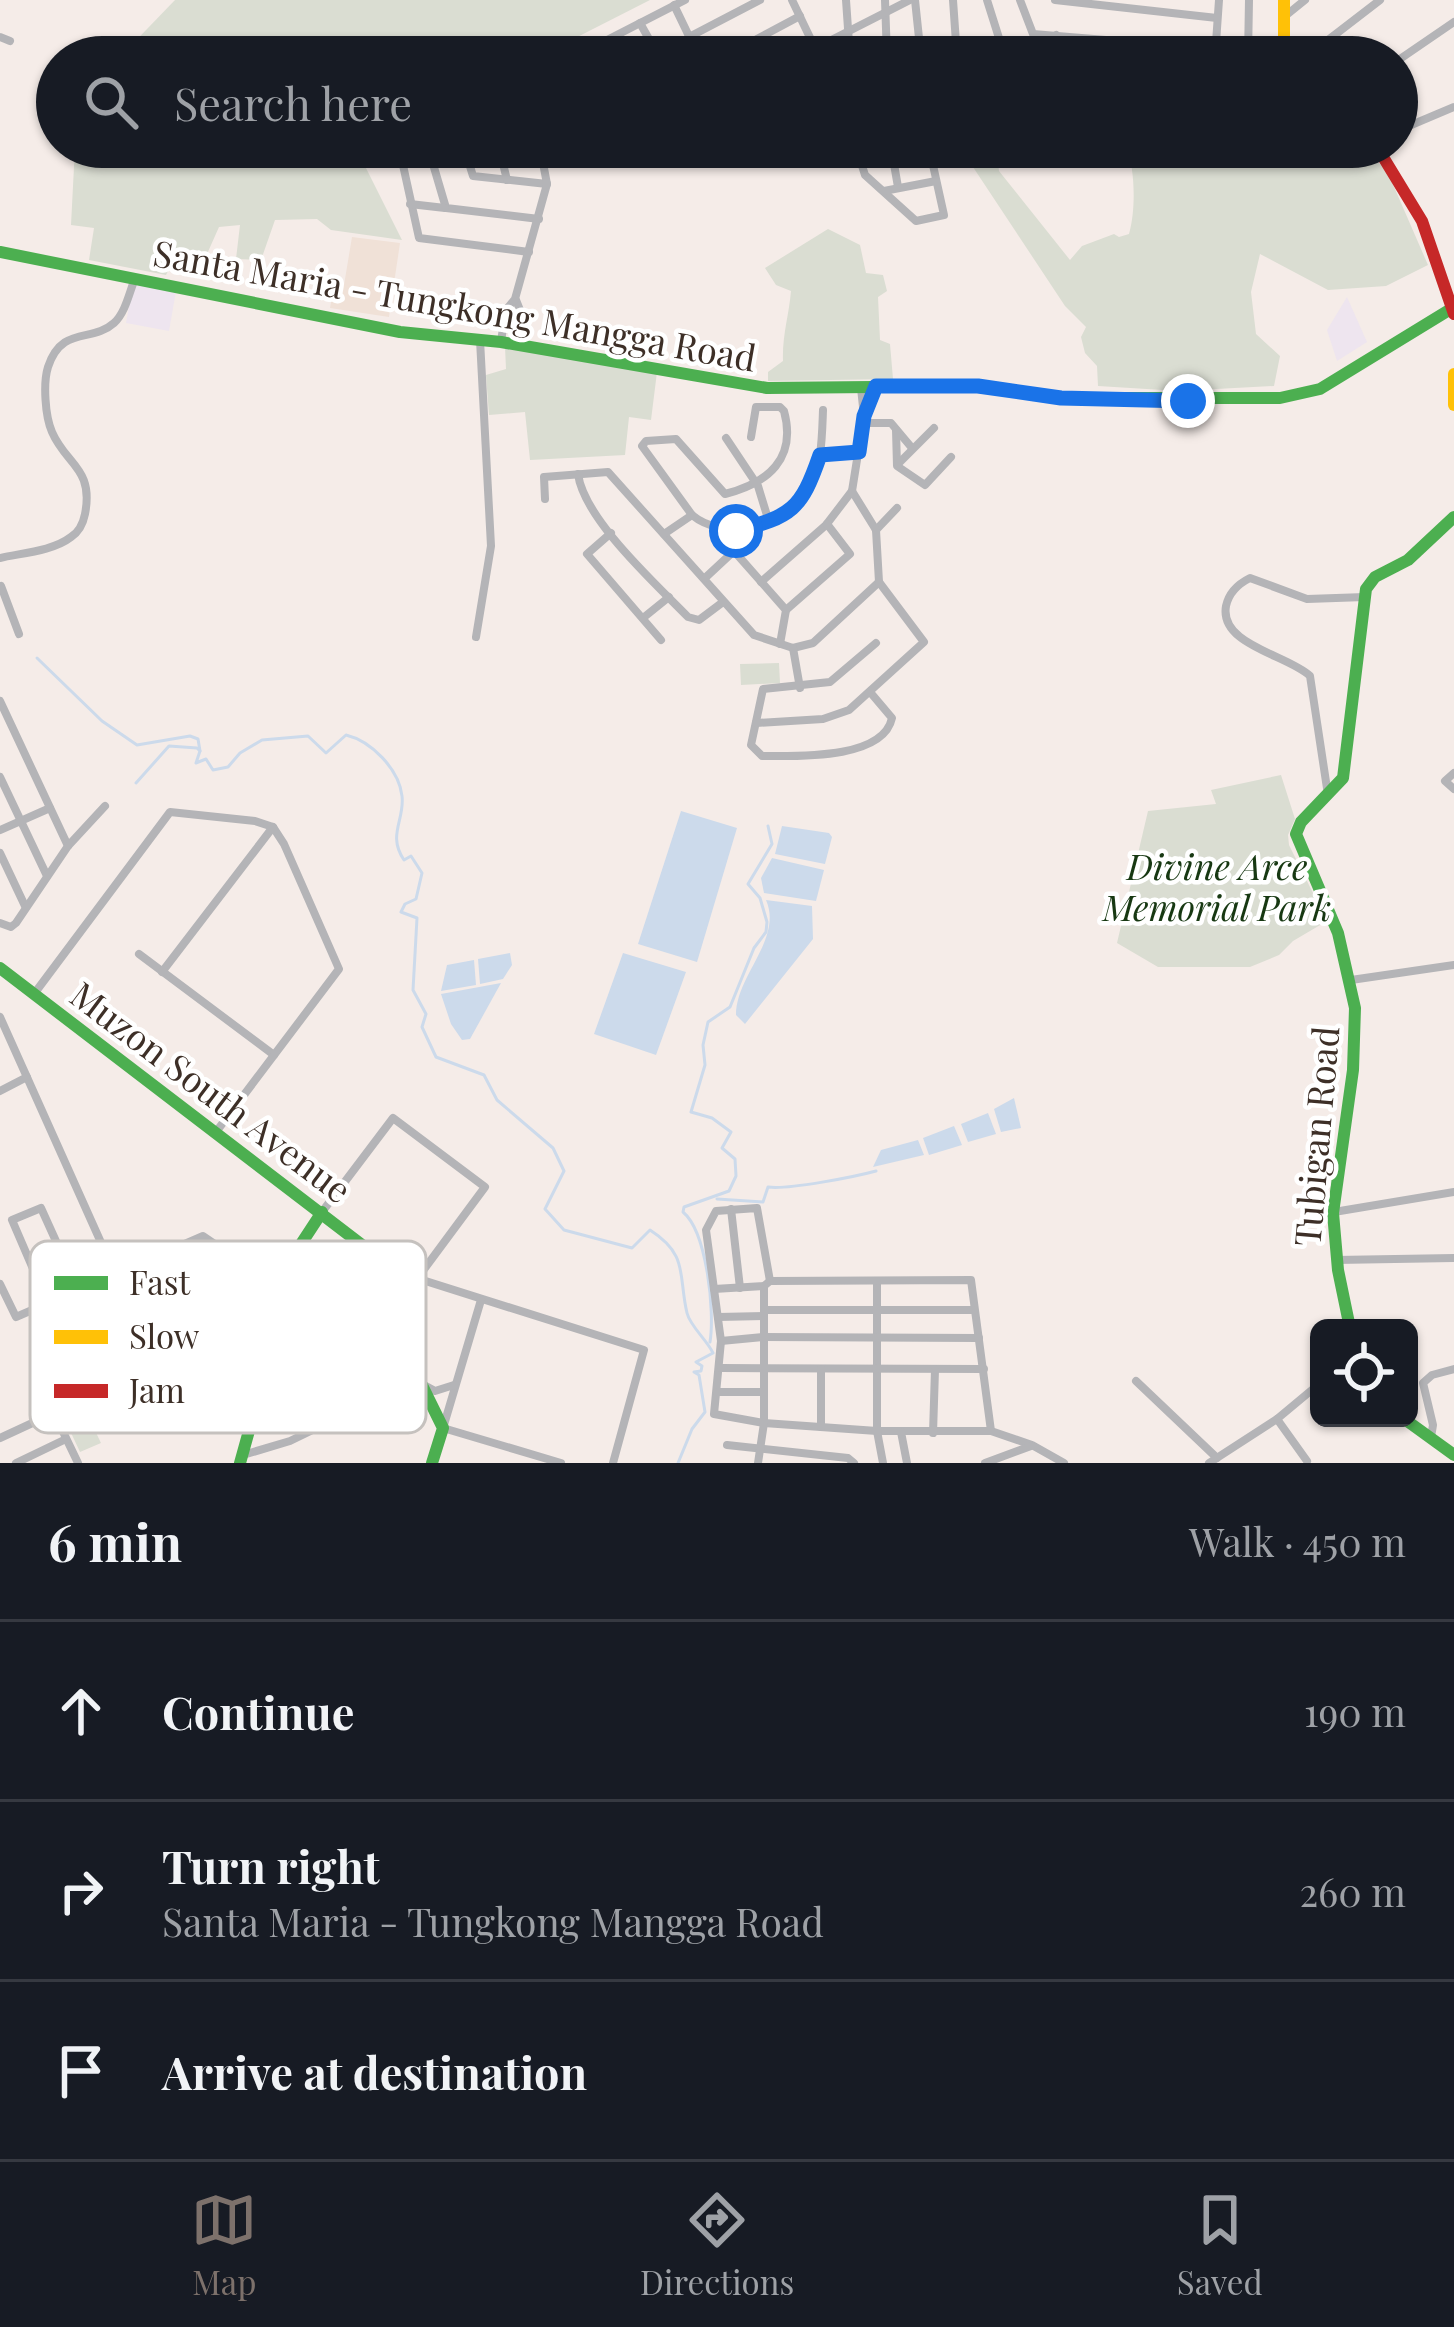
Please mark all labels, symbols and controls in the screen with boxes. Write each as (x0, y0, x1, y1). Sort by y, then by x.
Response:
search box (36, 36, 1418, 168)
icon: search (78, 69, 144, 135)
text: Search here (174, 72, 412, 132)
street label: Santa Maria - Tungkong Mangga Road (150, 227, 760, 381)
route end (1161, 374, 1215, 428)
route start (709, 504, 763, 558)
park label: Divine Arce Memorial Park (1101, 841, 1331, 930)
street label: Muzon South Avenue (62, 970, 362, 1212)
street label: Tubigan Road (1281, 1024, 1349, 1248)
legend (30, 1241, 426, 1433)
text: Fast (129, 1259, 191, 1303)
text: Slow (129, 1313, 200, 1357)
map controls (1310, 1319, 1418, 1427)
button: locate (1310, 1319, 1418, 1427)
text: Jam (128, 1367, 185, 1411)
text: 6 min (48, 1507, 182, 1575)
text: Walk · 450 m (1189, 1515, 1406, 1567)
icon: ahead (48, 1678, 114, 1744)
text: Continue (162, 1681, 354, 1741)
text: 190 m (1304, 1685, 1406, 1737)
text: Turn right (162, 1835, 380, 1895)
icon: right (48, 1858, 114, 1924)
text: 260 m (1299, 1865, 1406, 1917)
text: Santa Maria - Tungkong Mangga Road (162, 1895, 824, 1947)
icon: arrive (48, 2038, 114, 2104)
text: Arrive at destination (162, 2041, 587, 2101)
tab: Map (191, 2187, 257, 2303)
tab: Directions (640, 2187, 794, 2303)
tab: Saved (1177, 2187, 1263, 2303)

